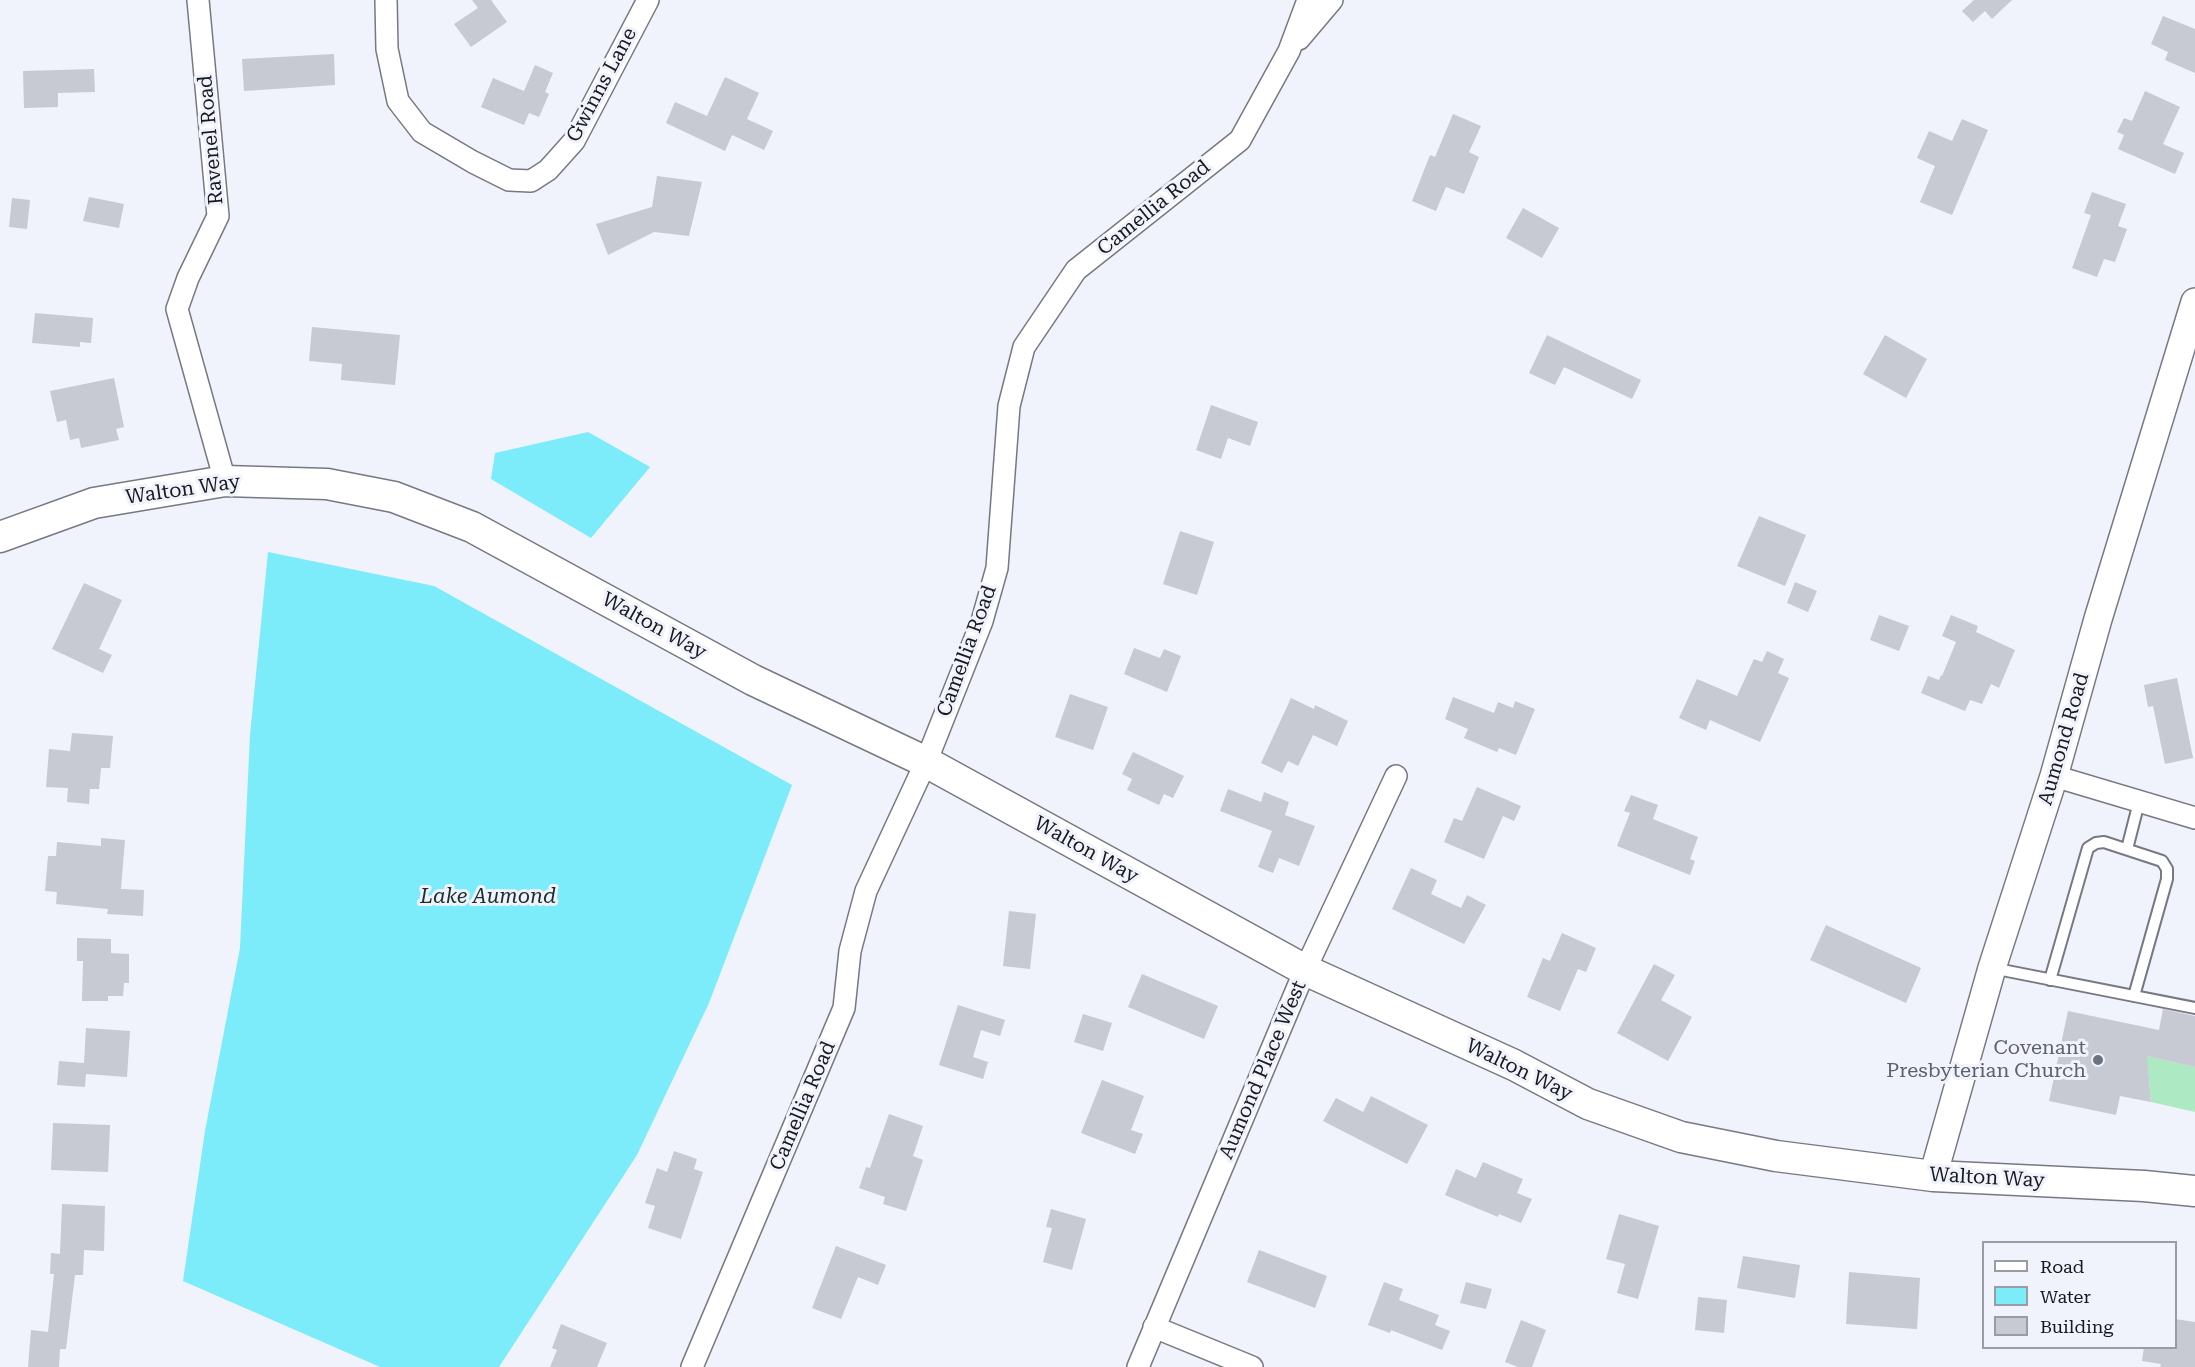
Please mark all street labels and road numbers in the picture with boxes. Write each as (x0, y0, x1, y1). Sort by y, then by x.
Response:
street label: Gwinns Lane (562, 24, 642, 146)
street label: Ravenel Road (193, 74, 229, 206)
street label: Camellia Road (1093, 155, 1215, 261)
street label: Walton Way (124, 470, 242, 510)
street label: Camellia Road (932, 582, 1002, 720)
street label: Walton Way (598, 587, 710, 665)
street label: Aumond Road (2034, 670, 2094, 808)
street label: Walton Way (1030, 811, 1142, 889)
street label: Aumond Place West (1214, 977, 1312, 1163)
street label: Walton Way (1462, 1034, 1576, 1106)
street label: Camellia Road (765, 1038, 841, 1174)
street label: Walton Way (1929, 1163, 2045, 1193)

